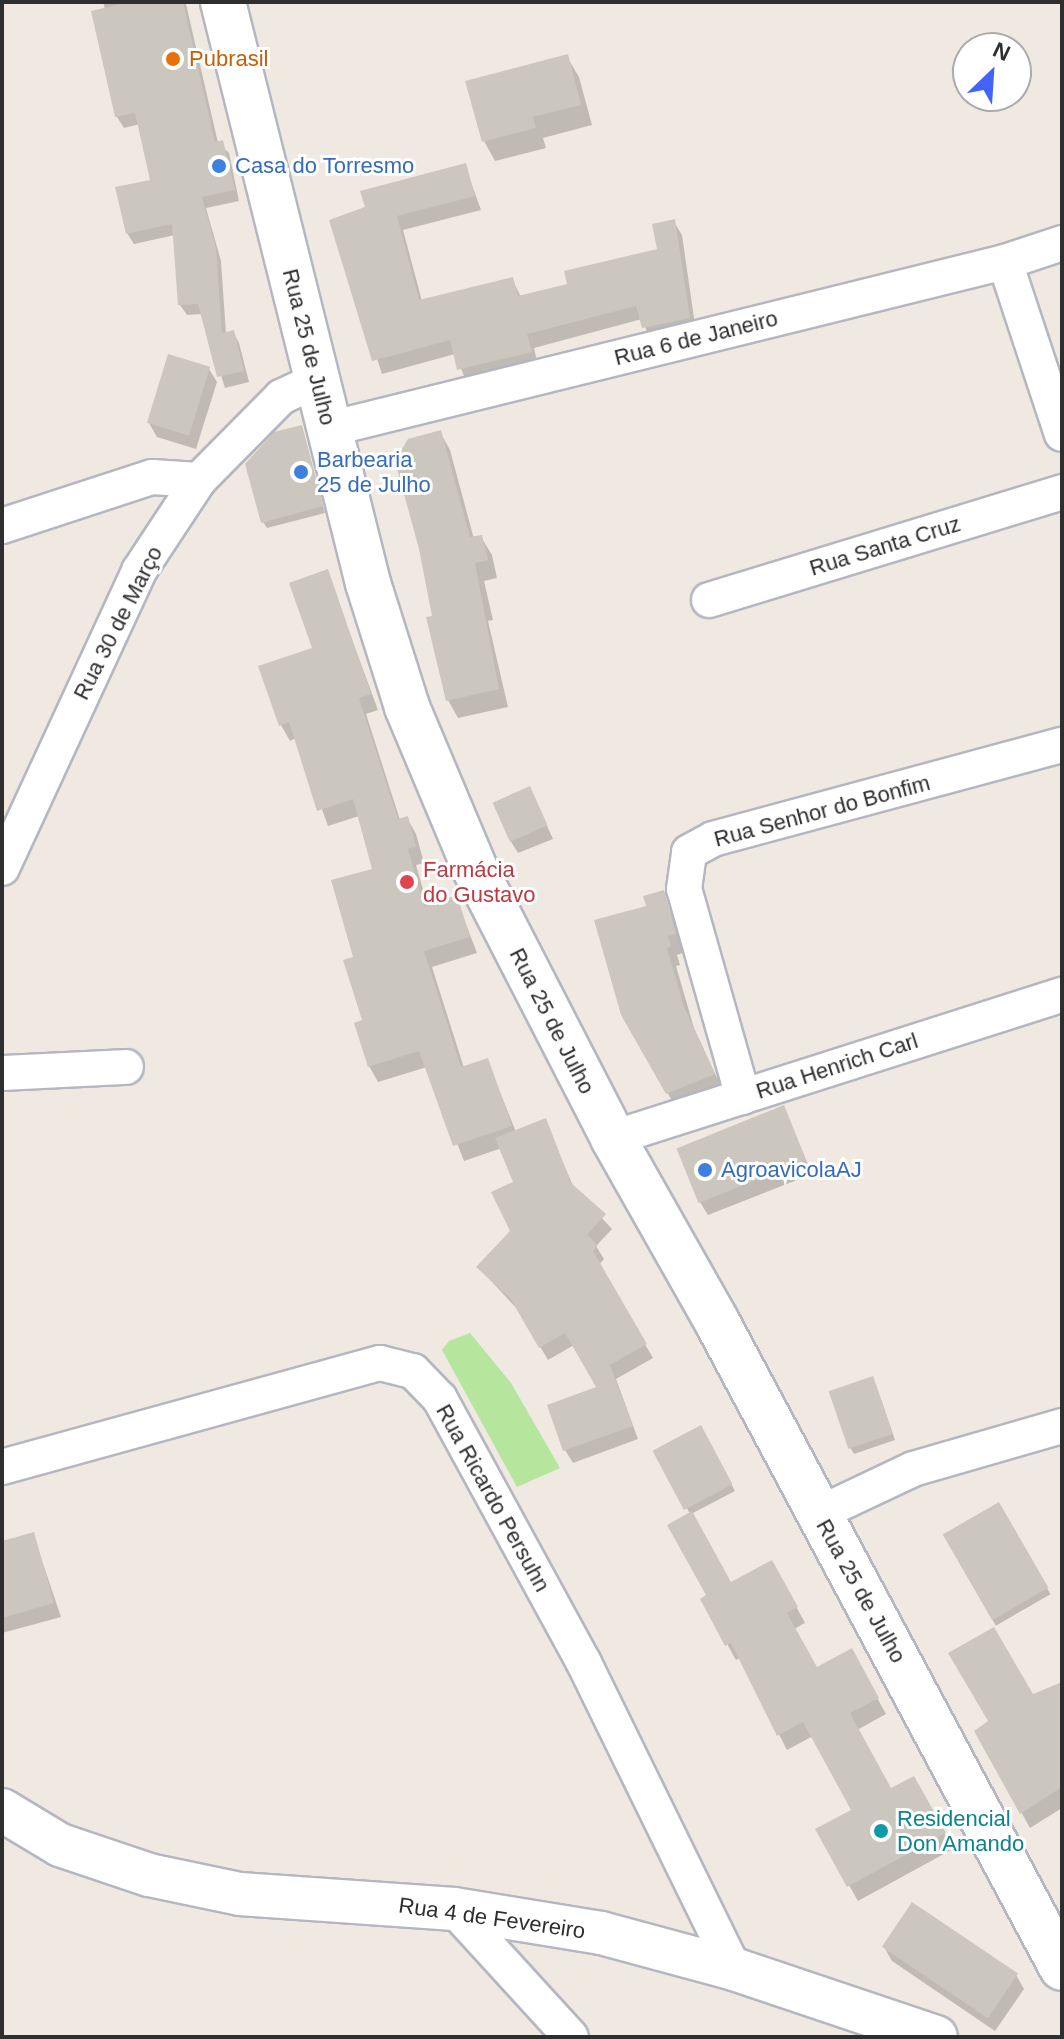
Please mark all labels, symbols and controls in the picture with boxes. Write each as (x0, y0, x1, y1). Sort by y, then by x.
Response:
north arrow (952, 32, 1032, 112)
text: N (989, 37, 1014, 66)
place label: Pubrasil (189, 46, 268, 72)
marker: Pubrasil (164, 50, 182, 68)
place label: Casa do Torresmo (235, 153, 415, 179)
marker: Casa do Torresmo (210, 157, 228, 175)
street label: Rua 25 de Julho (277, 266, 341, 428)
street label: Rua 6 de Janeiro (612, 305, 780, 371)
place label: Barbearia 25 de Julho (317, 446, 431, 498)
marker: Barbearia 25 de Julho (292, 463, 310, 481)
street label: Rua Santa Cruz (806, 510, 964, 582)
street label: Rua 30 de Março (68, 542, 168, 704)
street label: Rua Senhor do Bonfim (711, 769, 933, 853)
place label: Farmácia do Gustavo (423, 856, 536, 908)
marker: Farmácia do Gustavo (398, 873, 416, 891)
street label: Rua 25 de Julho (504, 944, 600, 1098)
street label: Rua Henrich Carl (753, 1027, 921, 1105)
place label: AgroavicolaAJ (721, 1157, 862, 1183)
marker: AgroavicolaAJ (696, 1161, 714, 1179)
street label: Rua Ricardo Persuhn (430, 1400, 556, 1596)
street label: Rua 25 de Julho (811, 1515, 911, 1667)
place label: Residencial Don Amando (897, 1805, 1025, 1856)
marker: Residencial Don Amando (872, 1822, 890, 1840)
street label: Rua 4 de Fevereiro (397, 1892, 587, 1944)

